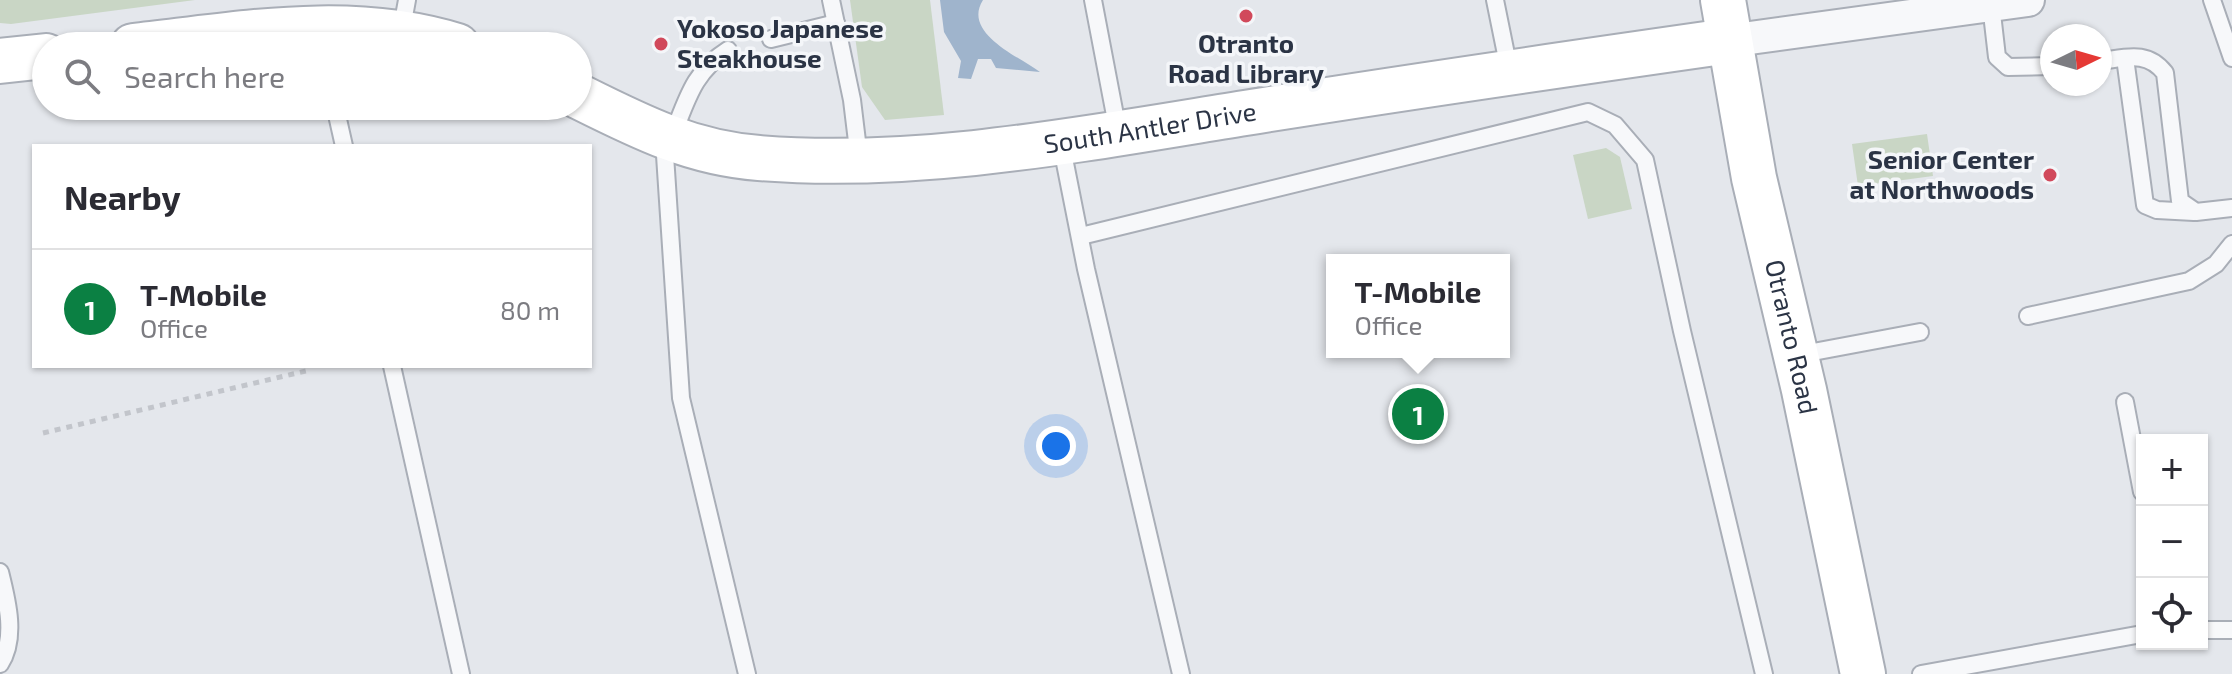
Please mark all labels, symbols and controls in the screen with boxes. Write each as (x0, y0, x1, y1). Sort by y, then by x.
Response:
marker: Otranto Road Library (1237, 7, 1255, 25)
place label: Yokoso Japanese Steakhouse (677, 12, 884, 73)
north arrow (2040, 24, 2112, 96)
place label: Otranto Road Library (1168, 27, 1324, 89)
search box (32, 32, 592, 120)
marker: Yokoso Japanese Steakhouse (652, 35, 670, 53)
icon: search (60, 54, 104, 98)
text: Search here (124, 58, 285, 94)
street label: South Antler Drive (1042, 94, 1258, 158)
place label: Senior Center at Northwoods (1849, 143, 2034, 204)
marker: Senior Center at Northwoods (2041, 166, 2059, 184)
text: Nearby (64, 176, 181, 217)
popup (1326, 254, 1510, 358)
street label: Otranto Road (1760, 256, 1826, 417)
text: T-Mobile (1355, 273, 1481, 309)
text: T-Mobile (140, 276, 267, 312)
text: 1 (84, 294, 96, 325)
text: 80 m (500, 294, 560, 325)
text: Office (1355, 309, 1423, 340)
text: Office (140, 312, 208, 343)
pin: 1 (1392, 384, 1444, 444)
your location (1036, 426, 1076, 466)
map controls (2136, 434, 2208, 650)
button: + (2136, 434, 2208, 506)
button: − (2136, 506, 2208, 578)
button: locate (2136, 578, 2208, 650)

